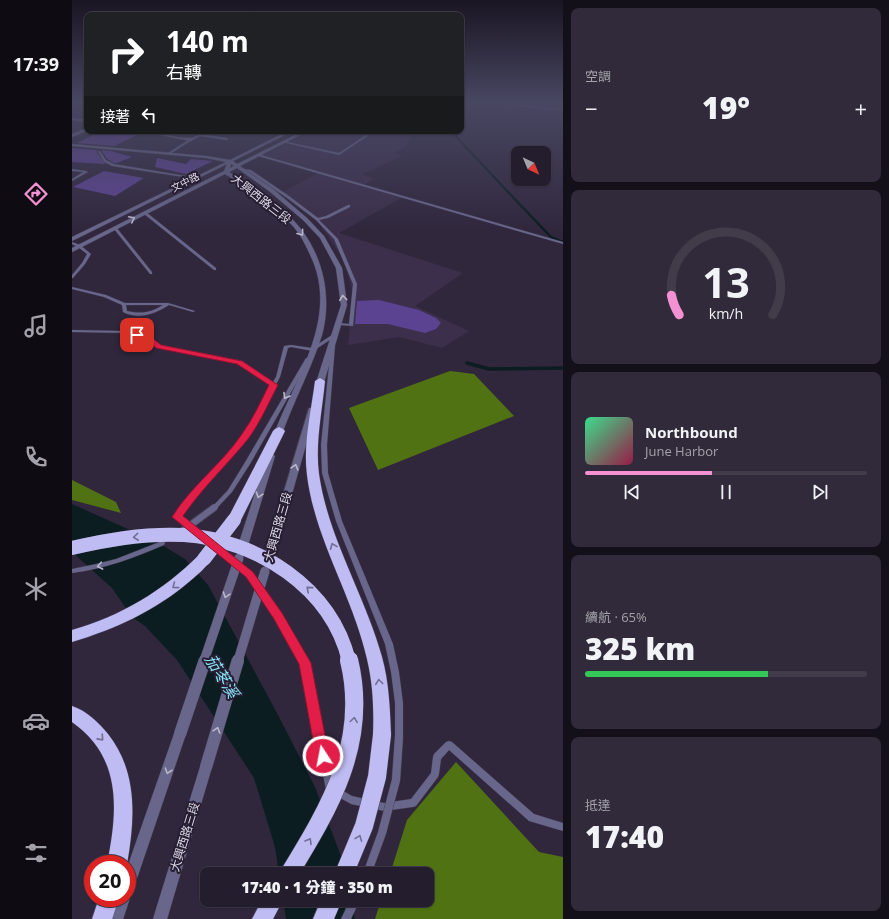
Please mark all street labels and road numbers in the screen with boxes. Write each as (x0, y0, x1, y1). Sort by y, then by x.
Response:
street label: 文中路 (168, 169, 202, 195)
street label: 大興西路三段 (228, 170, 295, 227)
street label: 大興西路三段 (259, 490, 296, 564)
street label: 大興西路三段 (166, 800, 203, 874)

